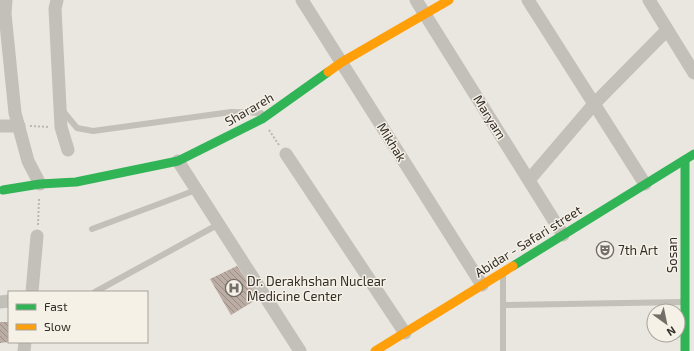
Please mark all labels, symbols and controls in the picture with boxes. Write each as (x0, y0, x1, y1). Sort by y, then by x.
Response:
street label: Sharareh (222, 89, 276, 129)
street label: Maryam (470, 92, 510, 142)
street label: Mikhak (374, 120, 410, 165)
street label: Abidar - Safari street (471, 202, 585, 280)
street label: Sosan (664, 237, 680, 273)
theatre icon: 7th Art (595, 240, 615, 260)
place label: 7th Art (618, 242, 658, 258)
place label: Dr. Derakhshan Nuclear Medicine Center (247, 273, 386, 304)
hospital icon: Dr. Derakhshan Nuclear Medicine Center (224, 278, 244, 298)
legend (8, 291, 148, 343)
text: Fast (44, 299, 68, 313)
north arrow (646, 303, 686, 343)
text: Slow (44, 319, 71, 333)
text: N (665, 324, 679, 339)

